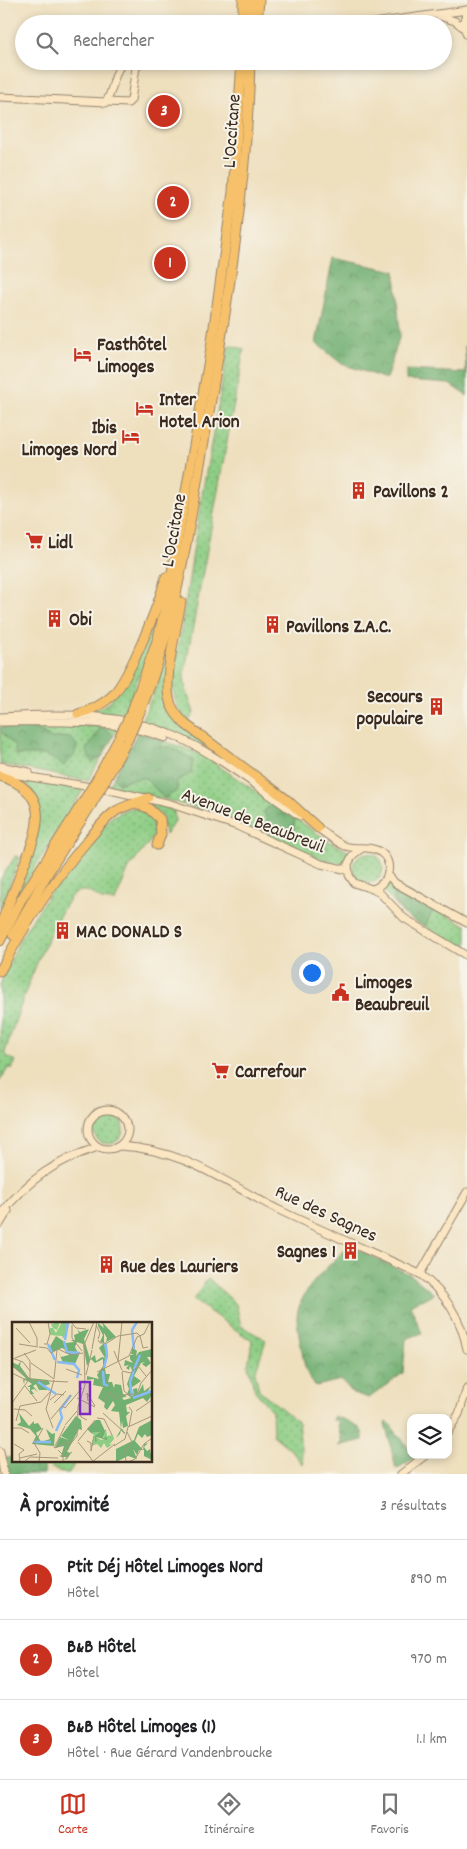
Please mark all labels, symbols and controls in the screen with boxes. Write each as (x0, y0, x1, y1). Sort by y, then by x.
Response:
search box (15, 15, 452, 70)
icon: search (33, 29, 61, 57)
text: Rechercher (73, 29, 154, 56)
pin: 3 (148, 92, 180, 130)
street label: L'Occitane (217, 93, 250, 169)
pin: 2 (157, 183, 189, 221)
pin: 1 (154, 244, 186, 282)
place label: Fasthôtel Limoges (97, 333, 167, 382)
hotel icon: Fasthôtel Limoges (73, 344, 93, 364)
place label: Inter Hotel Arion (159, 388, 240, 437)
hotel icon: Inter Hotel Arion (135, 399, 155, 419)
place label: Ibis Limoges Nord (21, 416, 117, 465)
hotel icon: Ibis Limoges Nord (121, 427, 141, 447)
building icon: Pavillons 2 (349, 480, 369, 500)
place label: Pavillons 2 (373, 480, 449, 507)
street label: L'Occitane (156, 492, 195, 570)
supermarket icon: Lidl (24, 531, 44, 551)
place label: Lidl (48, 531, 73, 558)
building icon: Obi (45, 608, 65, 628)
place label: Obi (69, 608, 92, 635)
building icon: Pavillons Z.A.C. (262, 615, 282, 635)
place label: Pavillons Z.A.C. (286, 615, 391, 642)
place label: Secours populaire (357, 685, 423, 734)
building icon: Secours populaire (427, 696, 447, 716)
street label: Avenue de Beaubreuil (177, 782, 329, 862)
building icon: MAC DONALD S (52, 920, 72, 940)
place label: MAC DONALD S (76, 920, 182, 947)
your location (299, 960, 325, 986)
place label: Limoges Beaubreuil (355, 971, 430, 1020)
public building icon: Limoges Beaubreuil (331, 982, 351, 1002)
supermarket icon: Carrefour (211, 1060, 231, 1080)
place label: Carrefour (235, 1060, 307, 1087)
street label: Rue des Sagnes (270, 1180, 381, 1251)
place label: Sagnes 1 (277, 1240, 336, 1267)
building icon: Sagnes 1 (340, 1240, 360, 1260)
building icon: Rue des Lauriers (96, 1255, 116, 1275)
place label: Rue des Lauriers (120, 1255, 239, 1282)
inset map (12, 1322, 152, 1462)
map controls (407, 1414, 452, 1459)
button: layers (407, 1414, 452, 1459)
text: À proximité (20, 1492, 109, 1522)
text: 3 résultats (380, 1495, 447, 1518)
text: Ptit Déj Hôtel Limoges Nord (67, 1555, 263, 1582)
text: 1 (34, 1568, 38, 1591)
text: 890 m (410, 1568, 447, 1591)
text: Hôtel (67, 1582, 99, 1605)
text: B&B Hôtel (67, 1635, 136, 1662)
text: 2 (33, 1648, 40, 1671)
text: 970 m (410, 1648, 447, 1671)
text: Hôtel (67, 1662, 99, 1685)
text: B&B Hôtel Limoges (1) (67, 1715, 216, 1742)
text: 3 (32, 1728, 40, 1751)
text: 1.1 km (416, 1728, 447, 1751)
text: Hôtel · Rue Gérard Vandenbroucke (67, 1742, 272, 1765)
tab: Carte (58, 1790, 88, 1840)
tab: Itinéraire (204, 1790, 254, 1840)
tab: Favoris (370, 1790, 409, 1840)

